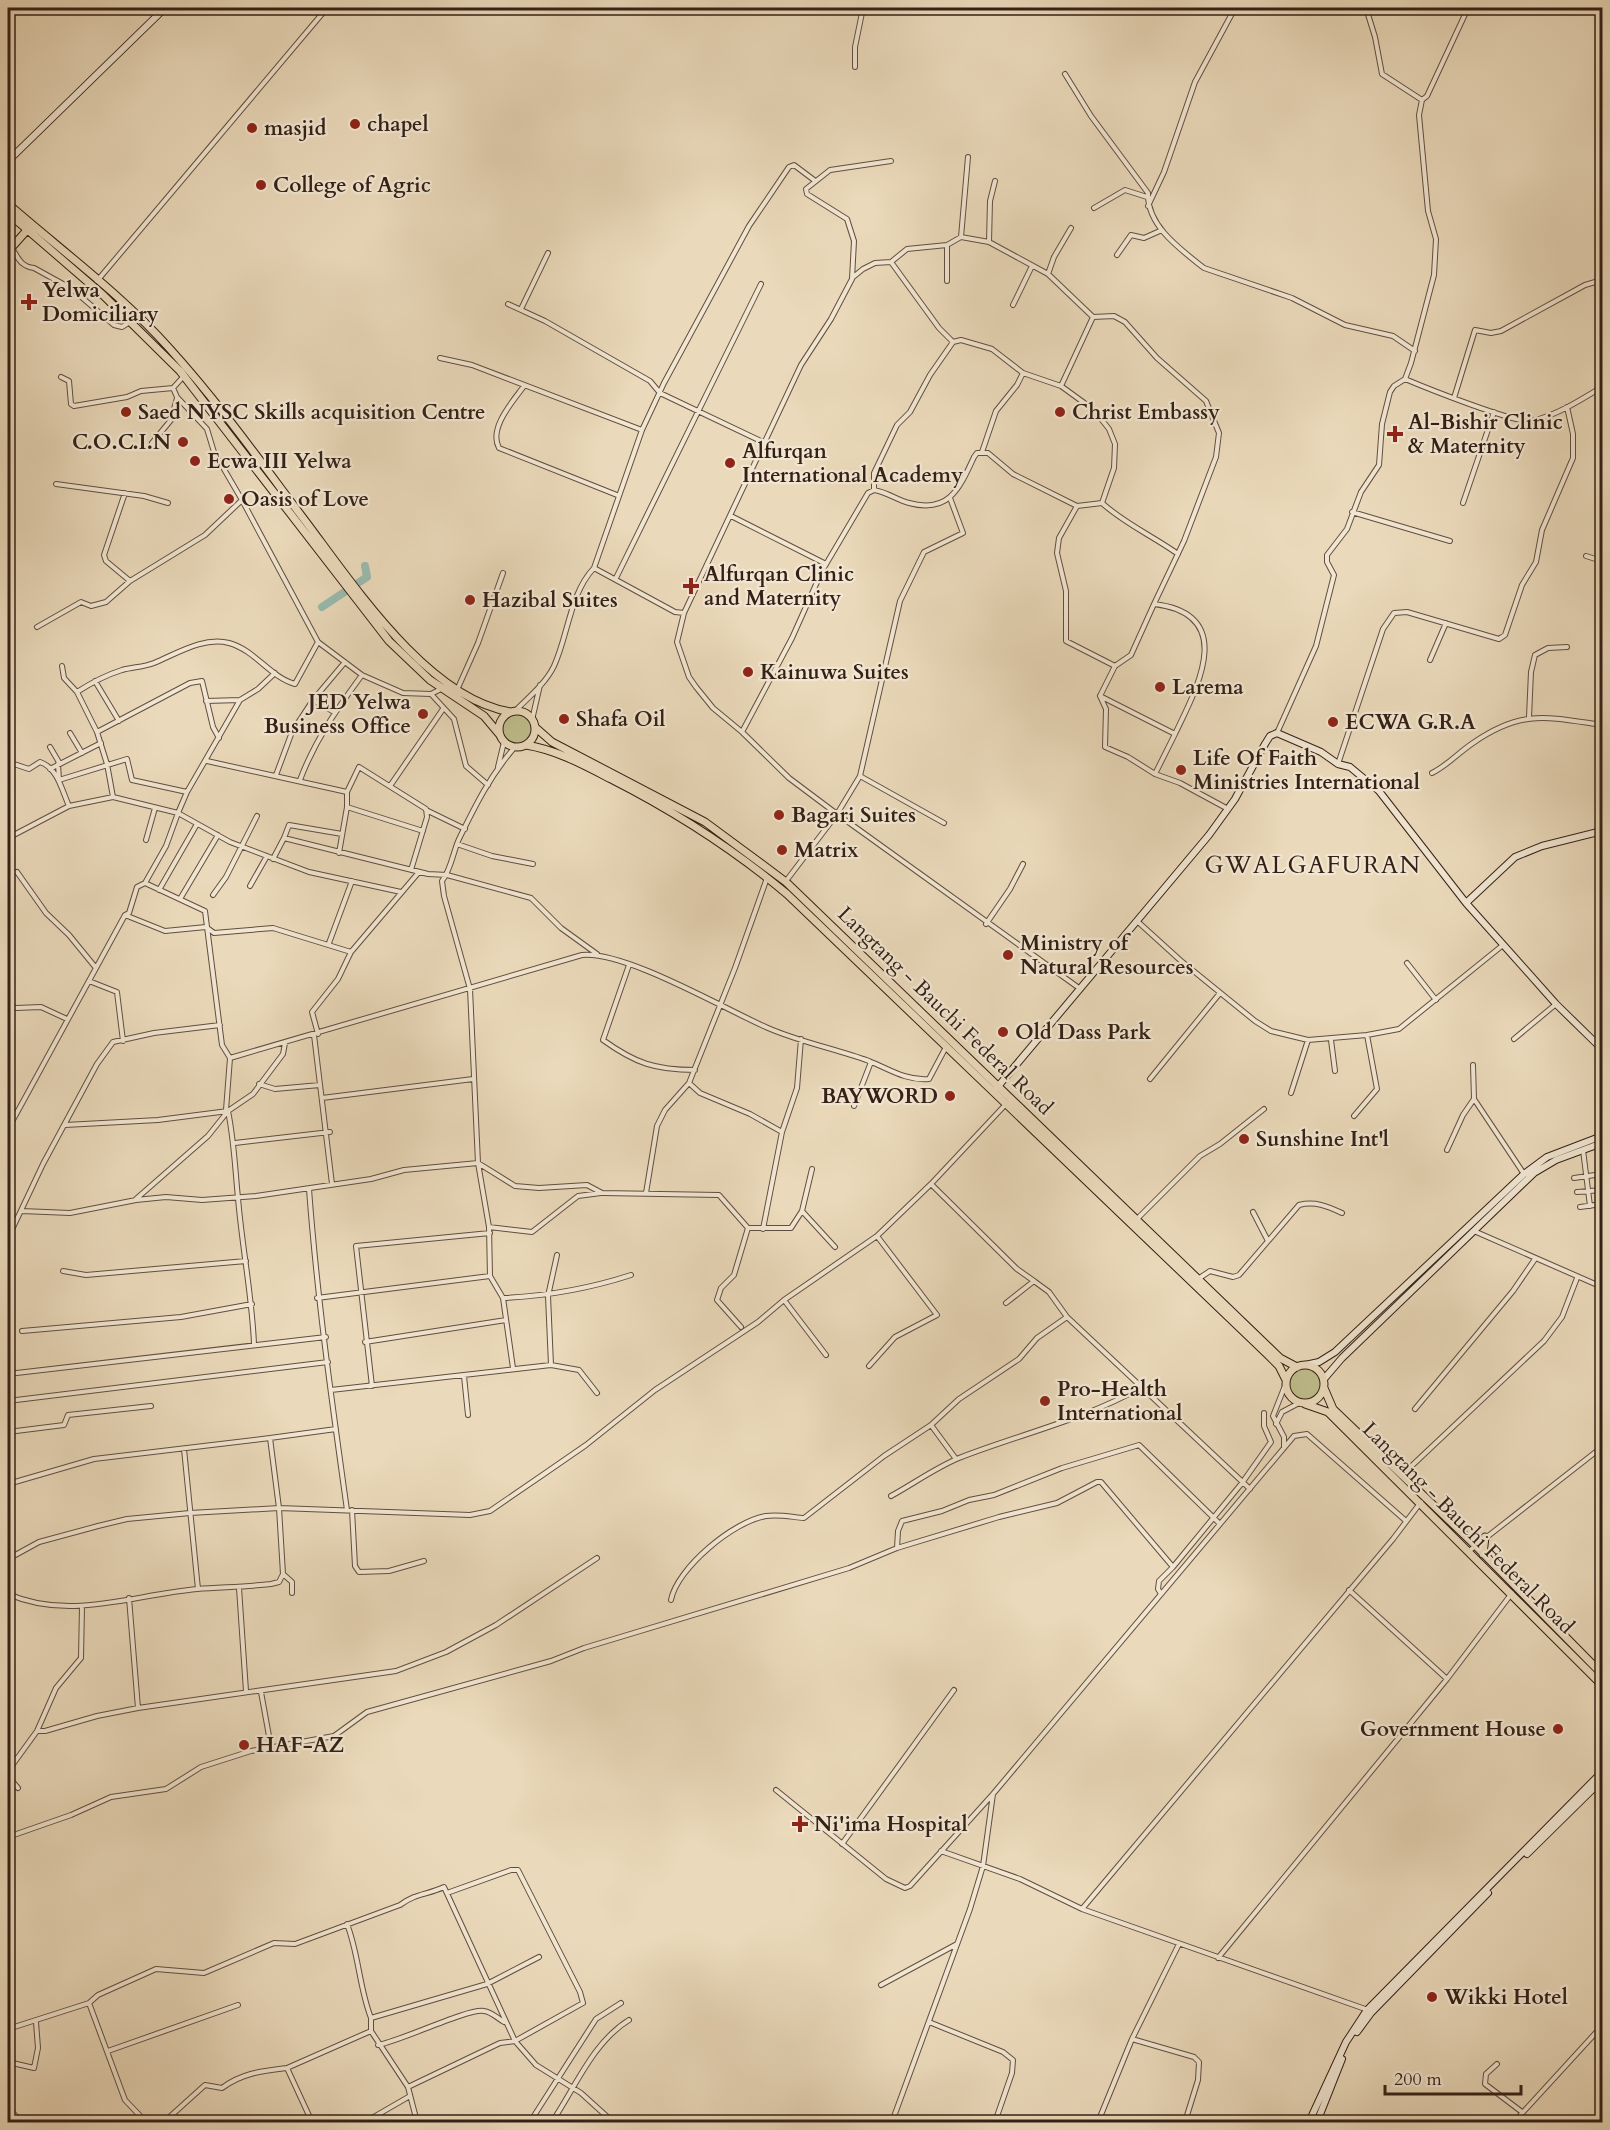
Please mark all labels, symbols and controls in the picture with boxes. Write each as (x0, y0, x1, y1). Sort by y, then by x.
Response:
place label: chapel (367, 110, 429, 139)
place label: masjid (264, 114, 326, 143)
marker: chapel (348, 117, 362, 131)
marker: masjid (245, 121, 259, 135)
place label: College of Agric (273, 171, 431, 200)
marker: College of Agric (254, 178, 268, 192)
place label: Yelwa Domiciliary (42, 276, 159, 329)
marker: Yelwa Domiciliary (20, 293, 38, 311)
place label: Saed NYSC Skills acquisition Centre (138, 398, 485, 427)
place label: Christ Embassy (1072, 398, 1220, 427)
marker: Saed NYSC Skills acquisition Centre (119, 405, 133, 419)
marker: Christ Embassy (1053, 405, 1067, 419)
place label: Al-Bishir Clinic & Maternity (1408, 408, 1563, 461)
marker: Al-Bishir Clinic & Maternity (1386, 425, 1404, 443)
place label: C.O.C.I.N (72, 428, 171, 457)
marker: C.O.C.I.N (176, 435, 190, 449)
place label: Alfurqan International Academy (742, 437, 963, 490)
place label: Ecwa III Yelwa (207, 447, 352, 476)
marker: Ecwa III Yelwa (188, 454, 202, 468)
marker: Alfurqan International Academy (723, 456, 737, 470)
place label: Oasis of Love (241, 485, 369, 514)
marker: Oasis of Love (222, 492, 236, 506)
place label: Alfurqan Clinic and Maternity (704, 560, 854, 613)
marker: Alfurqan Clinic and Maternity (682, 577, 700, 595)
place label: Hazibal Suites (482, 586, 618, 615)
marker: Hazibal Suites (463, 593, 477, 607)
place label: Kainuwa Suites (760, 658, 909, 687)
marker: Kainuwa Suites (741, 665, 755, 679)
place label: Larema (1172, 673, 1244, 702)
marker: Larema (1153, 680, 1167, 694)
place label: JED Yelwa Business Office (264, 688, 412, 741)
place label: Shafa Oil (576, 705, 665, 734)
marker: JED Yelwa Business Office (416, 707, 430, 721)
place label: ECWA G.R.A (1345, 708, 1476, 737)
marker: Shafa Oil (557, 712, 571, 726)
marker: ECWA G.R.A (1326, 715, 1340, 729)
place label: Life Of Faith Ministries International (1193, 744, 1420, 797)
marker: Life Of Faith Ministries International (1174, 763, 1188, 777)
place label: Bagari Suites (791, 801, 916, 830)
marker: Bagari Suites (772, 808, 786, 822)
place label: Matrix (794, 836, 859, 865)
marker: Matrix (775, 843, 789, 857)
district label: GWALGAFURAN (1204, 849, 1422, 882)
street label: Langtang - Bauchi Federal Road (831, 900, 1059, 1122)
place label: Ministry of Natural Resources (1020, 929, 1193, 982)
marker: Ministry of Natural Resources (1001, 948, 1015, 962)
place label: Old Dass Park (1015, 1018, 1151, 1047)
marker: Old Dass Park (996, 1025, 1010, 1039)
place label: BAYWORD (821, 1082, 938, 1111)
marker: BAYWORD (943, 1089, 957, 1103)
place label: Sunshine Int'l (1256, 1125, 1389, 1154)
marker: Sunshine Int'l (1237, 1132, 1251, 1146)
place label: Pro-Health International (1057, 1375, 1182, 1428)
marker: Pro-Health International (1038, 1394, 1052, 1408)
street label: Langtang - Bauchi Federal Road (1356, 1416, 1580, 1640)
place label: Government House (1360, 1715, 1546, 1744)
marker: Government House (1551, 1722, 1565, 1736)
place label: HAF-AZ (256, 1731, 344, 1760)
marker: HAF-AZ (237, 1738, 251, 1752)
place label: Ni'ima Hospital (814, 1810, 968, 1839)
marker: Ni'ima Hospital (791, 1815, 809, 1833)
place label: Wikki Hotel (1443, 1983, 1568, 2012)
marker: Wikki Hotel (1425, 1990, 1439, 2004)
scale bar (1385, 2058, 1522, 2096)
text: 200 m (1394, 2067, 1442, 2092)

